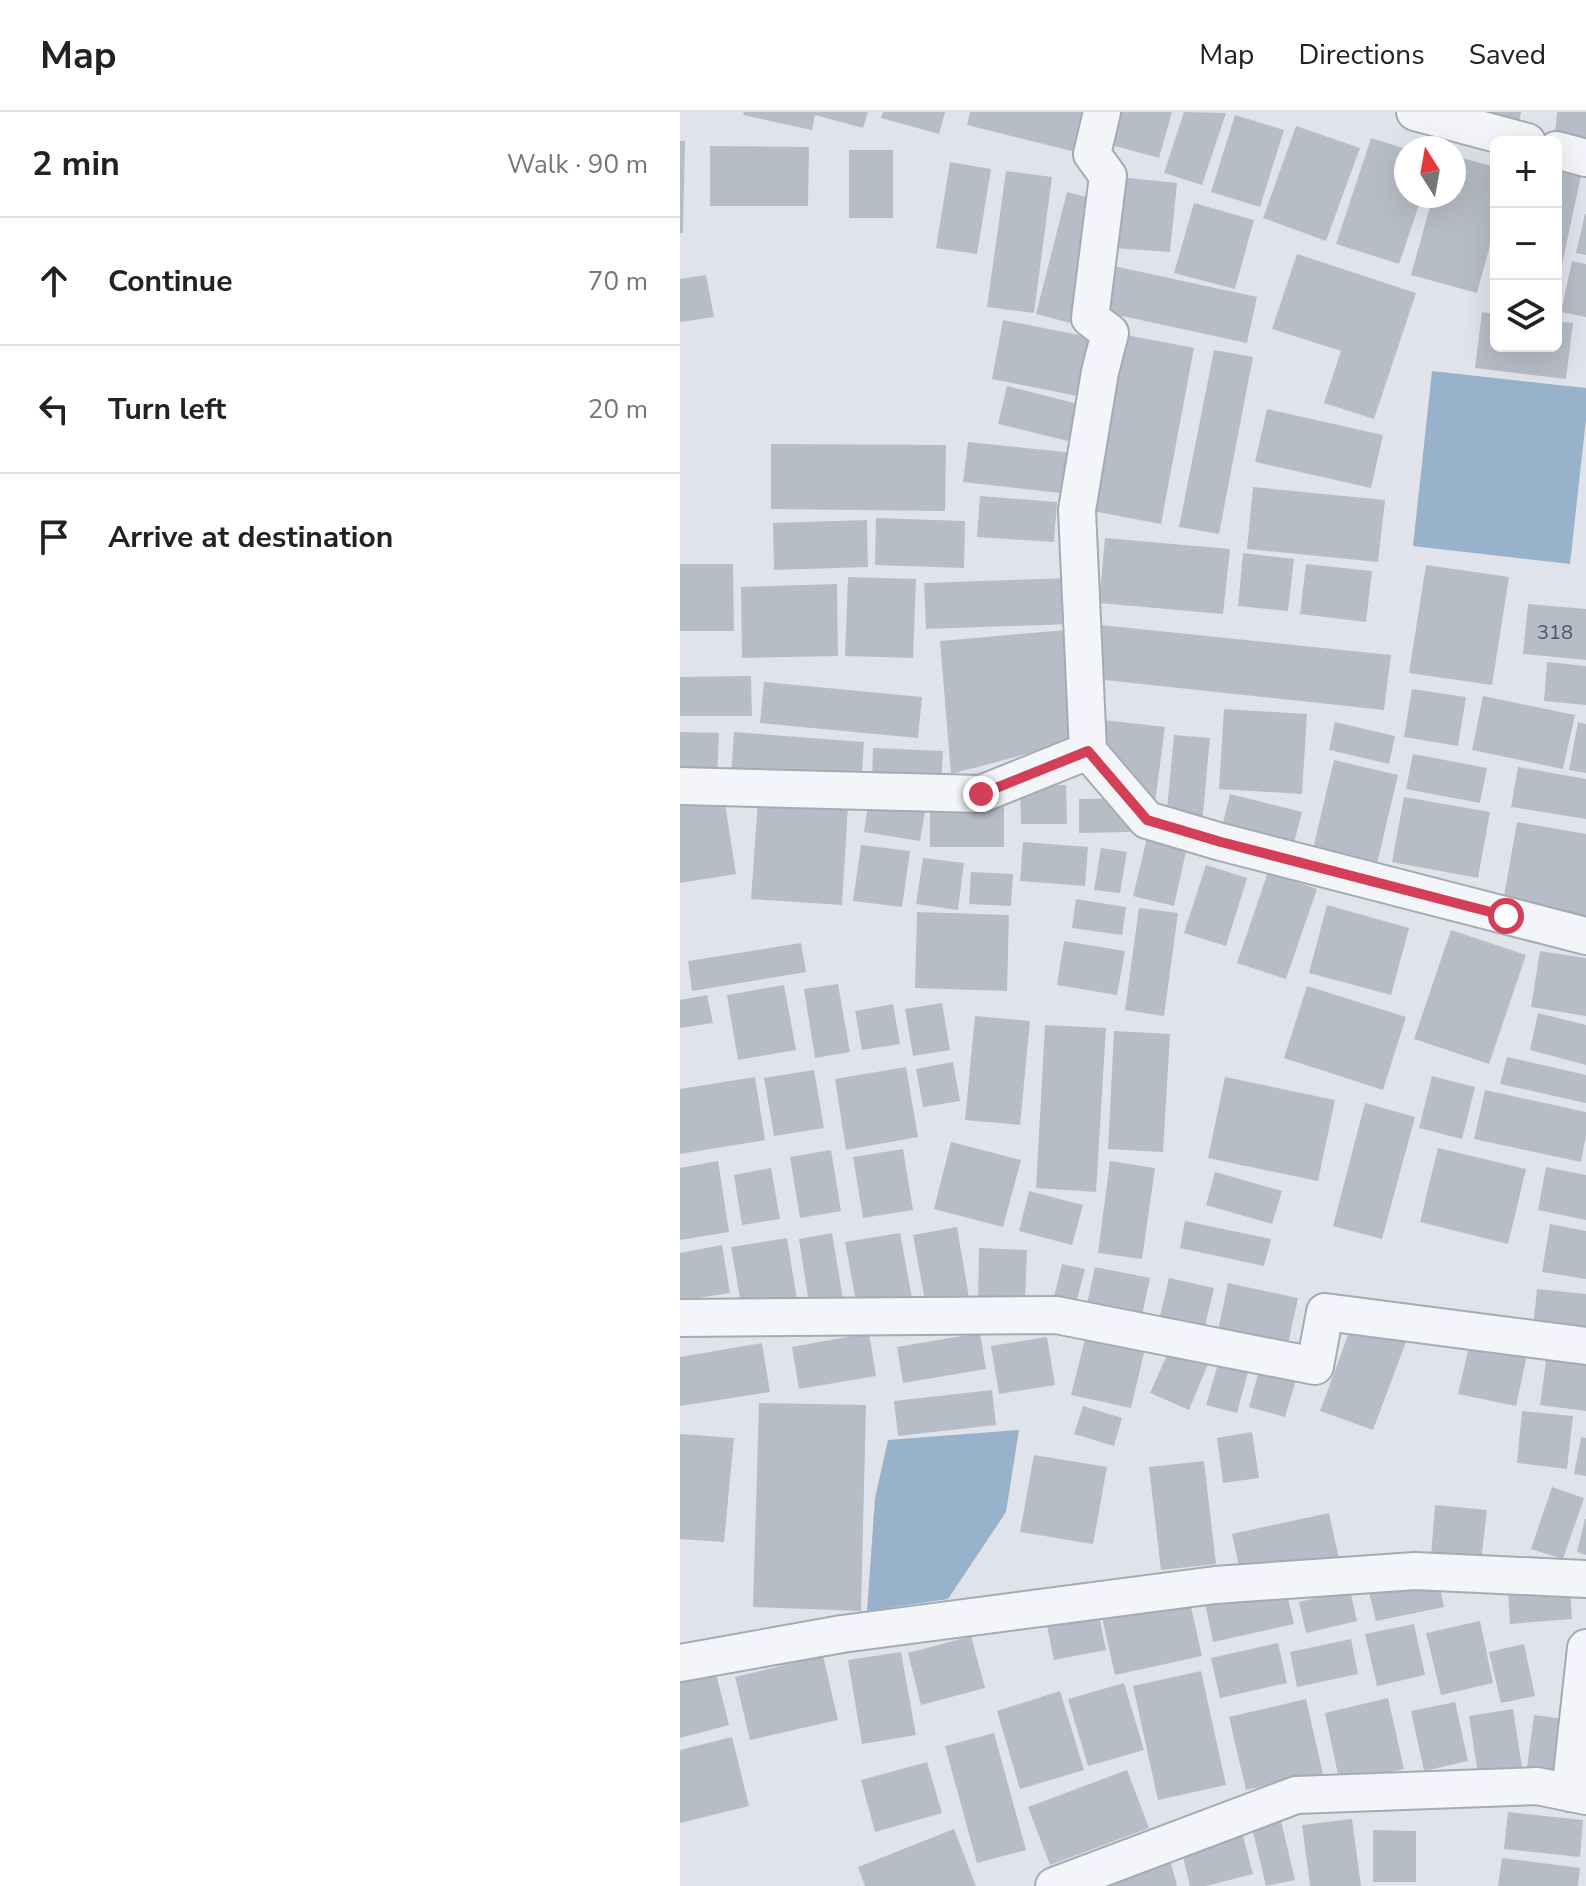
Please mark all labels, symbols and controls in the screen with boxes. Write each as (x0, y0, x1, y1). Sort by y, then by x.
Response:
text: Map (40, 30, 117, 81)
text: Map (1199, 36, 1254, 74)
text: Directions (1298, 36, 1425, 74)
text: Saved (1469, 36, 1546, 74)
north arrow (1394, 136, 1466, 208)
map controls (1490, 136, 1562, 352)
button: + (1490, 136, 1562, 208)
text: 2 min (32, 141, 120, 187)
text: Walk · 90 m (507, 147, 648, 182)
button: − (1490, 208, 1562, 280)
icon: ahead (32, 259, 76, 303)
text: Continue (108, 261, 233, 302)
text: 70 m (588, 264, 648, 299)
button: layers (1490, 280, 1562, 352)
icon: left (32, 387, 76, 431)
text: Turn left (108, 389, 226, 430)
text: 20 m (588, 392, 648, 427)
icon: arrive (32, 515, 76, 559)
text: Arrive at destination (108, 517, 393, 558)
house number: 318 (1537, 619, 1573, 646)
route end (963, 776, 999, 812)
route start (1488, 898, 1524, 934)

